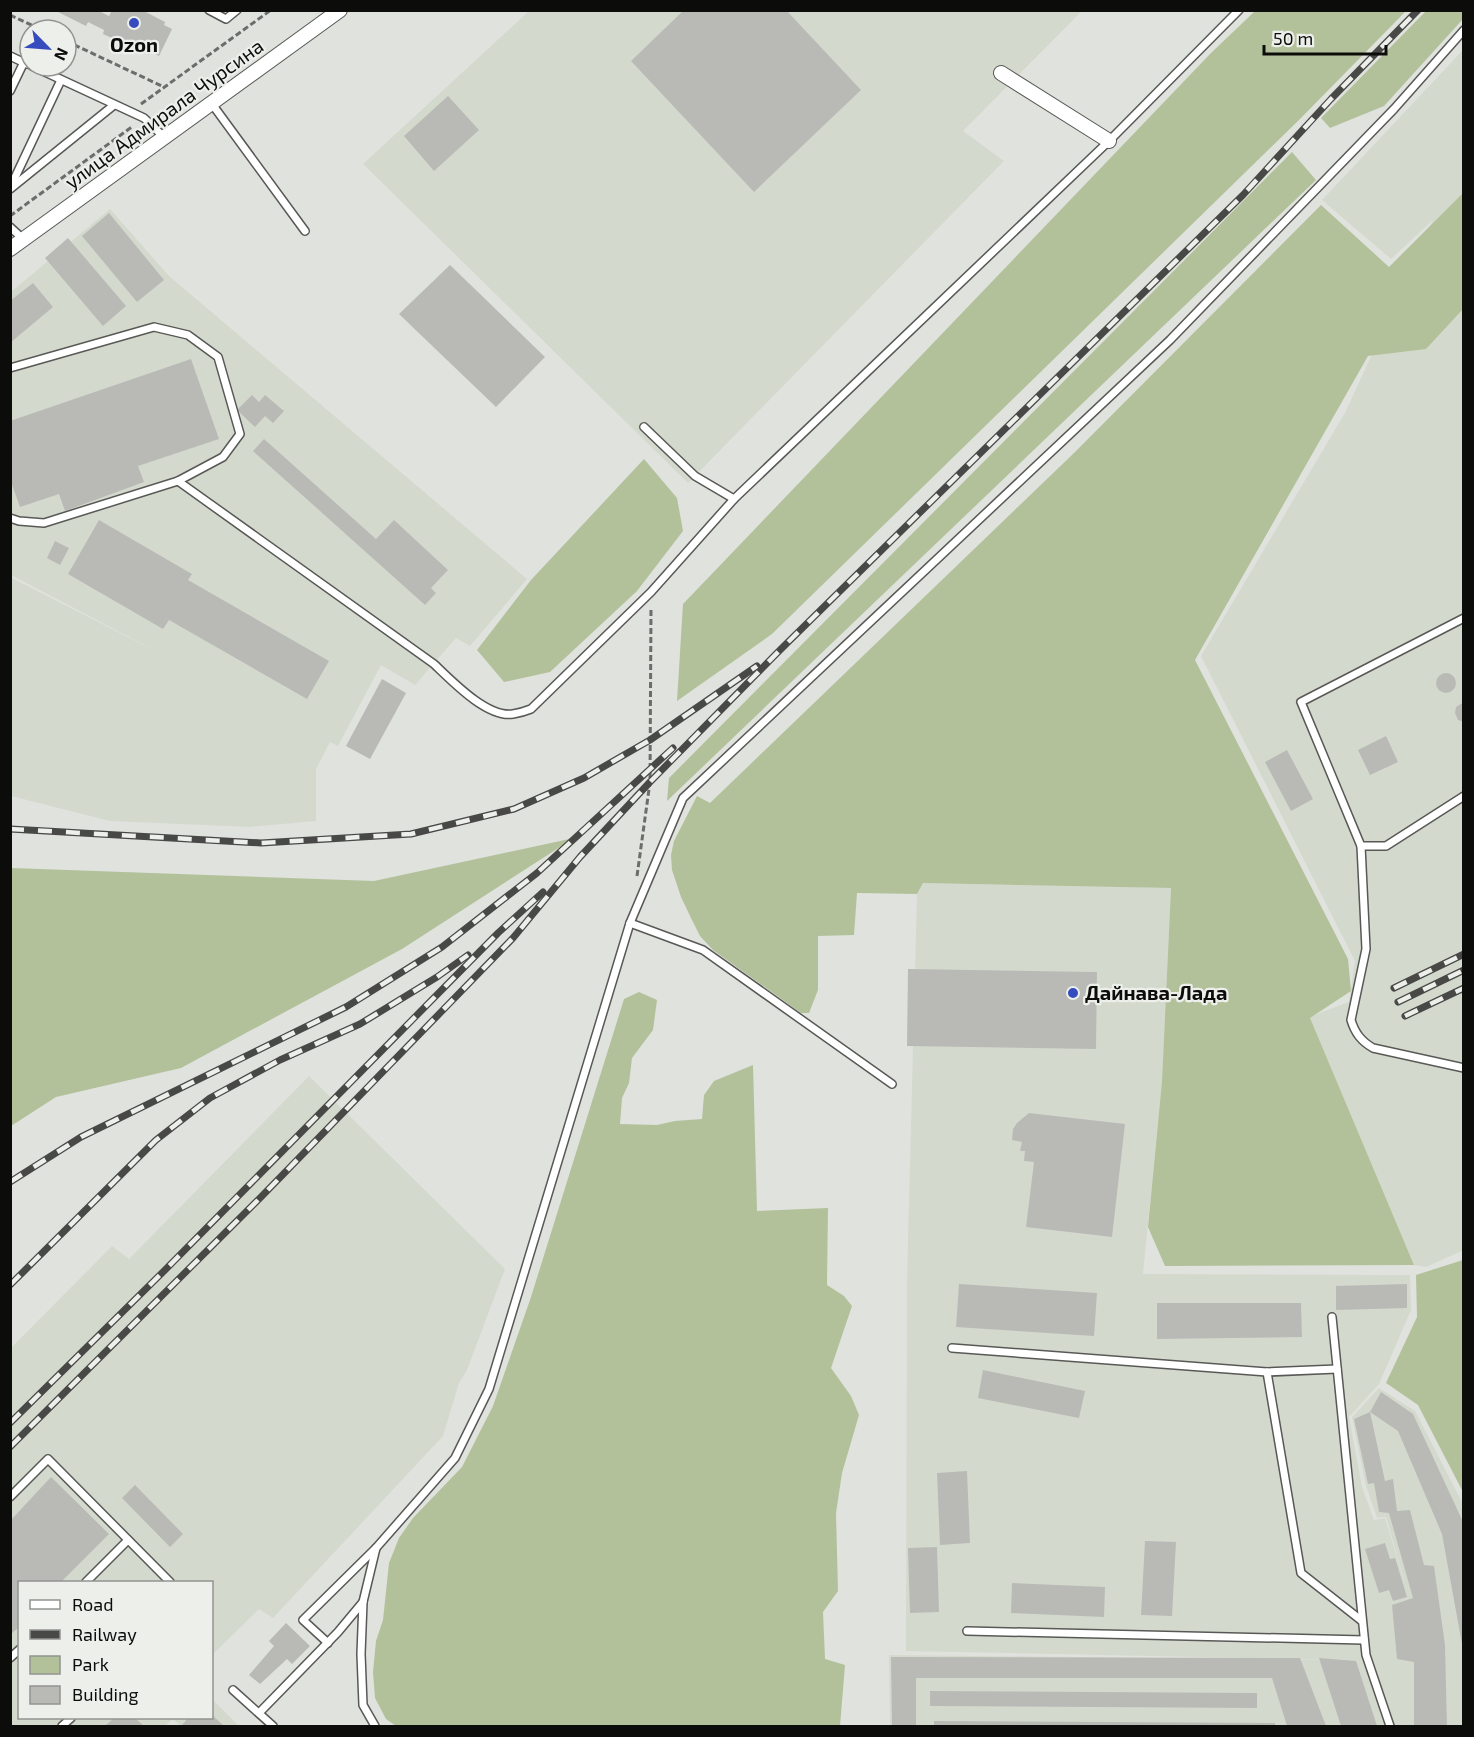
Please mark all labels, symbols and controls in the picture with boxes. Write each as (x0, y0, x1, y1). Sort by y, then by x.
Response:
marker: Ozon (127, 16, 141, 30)
north arrow (18, 18, 78, 78)
scale bar (1264, 18, 1386, 56)
text: 50 m (1273, 27, 1313, 49)
place label: Ozon (110, 32, 158, 56)
street label: улица Адмирала Чурсина (59, 33, 268, 194)
text: N (51, 45, 73, 64)
place label: Дайнава-Лада (1085, 980, 1227, 1004)
marker: Дайнава-Лада (1066, 986, 1080, 1000)
legend (18, 1581, 213, 1719)
text: Road (72, 1593, 113, 1615)
text: Railway (72, 1623, 137, 1645)
text: Park (72, 1653, 109, 1675)
text: Building (72, 1683, 139, 1705)

